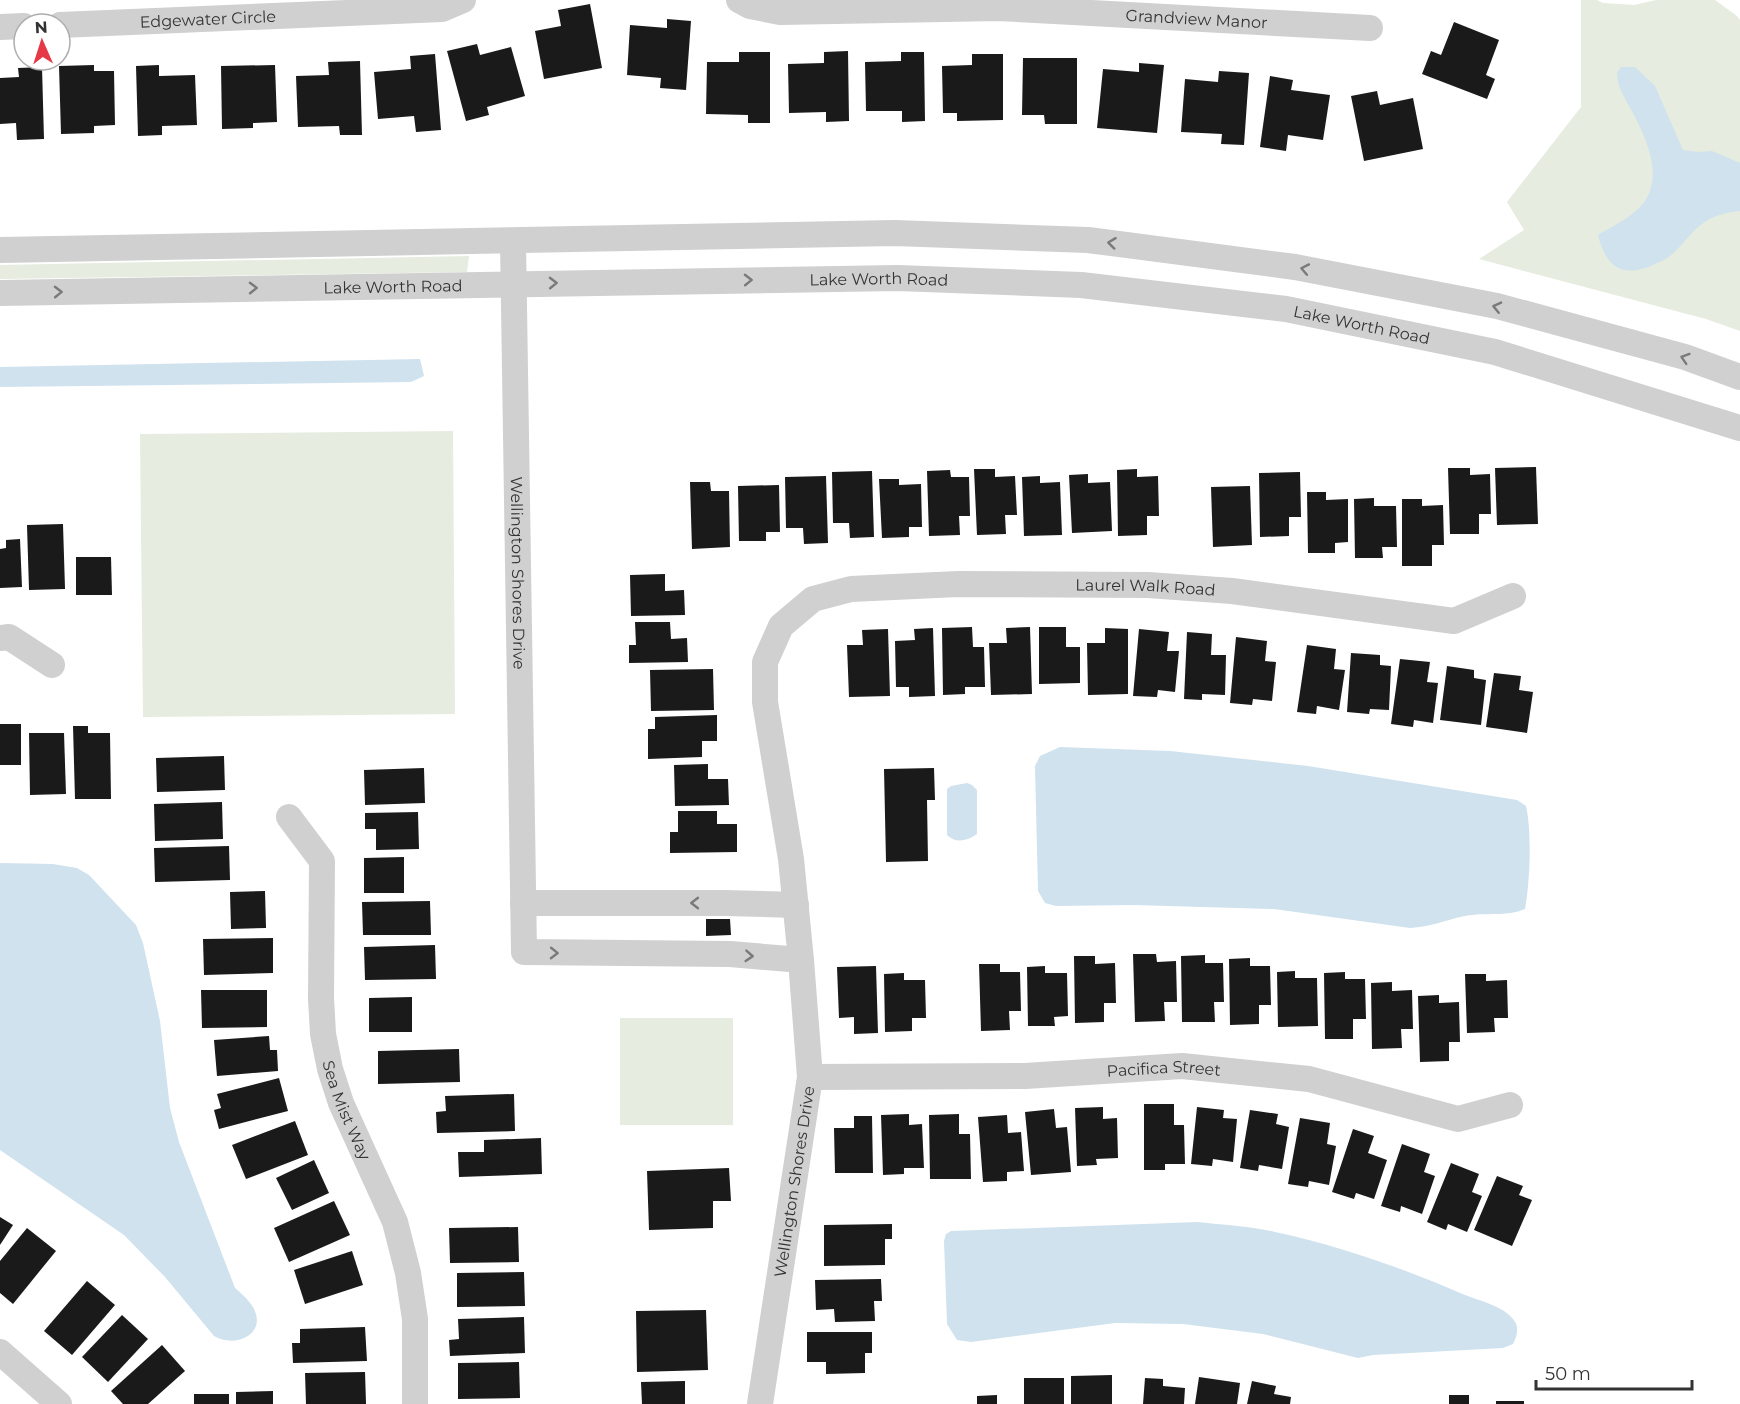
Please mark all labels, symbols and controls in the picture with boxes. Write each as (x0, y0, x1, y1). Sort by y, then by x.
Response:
street label: Grandview Manor (1125, 6, 1268, 32)
street label: Edgewater Circle (139, 7, 276, 32)
north arrow (12, 12, 72, 72)
text: N (34, 18, 48, 37)
one-way arrow (1108, 238, 1117, 250)
one-way arrow (1301, 263, 1311, 276)
street label: Lake Worth Road (809, 269, 949, 290)
one-way arrow (744, 274, 753, 286)
street label: Lake Worth Road (323, 276, 463, 298)
one-way arrow (549, 277, 558, 289)
one-way arrow (249, 282, 258, 295)
one-way arrow (54, 286, 63, 298)
one-way arrow (1492, 301, 1502, 314)
street label: Lake Worth Road (1292, 302, 1432, 348)
one-way arrow (1680, 353, 1691, 365)
street label: Wellington Shores Drive (507, 476, 529, 670)
street label: Laurel Walk Road (1075, 576, 1216, 600)
one-way arrow (691, 897, 700, 909)
one-way arrow (550, 947, 559, 959)
one-way arrow (745, 949, 754, 962)
street label: Pacifica Street (1106, 1057, 1222, 1081)
street label: Sea Mist Way (318, 1059, 375, 1163)
street label: Wellington Shores Drive (771, 1085, 818, 1279)
scale bar (1536, 1353, 1692, 1391)
text: 50 m (1545, 1363, 1591, 1385)

